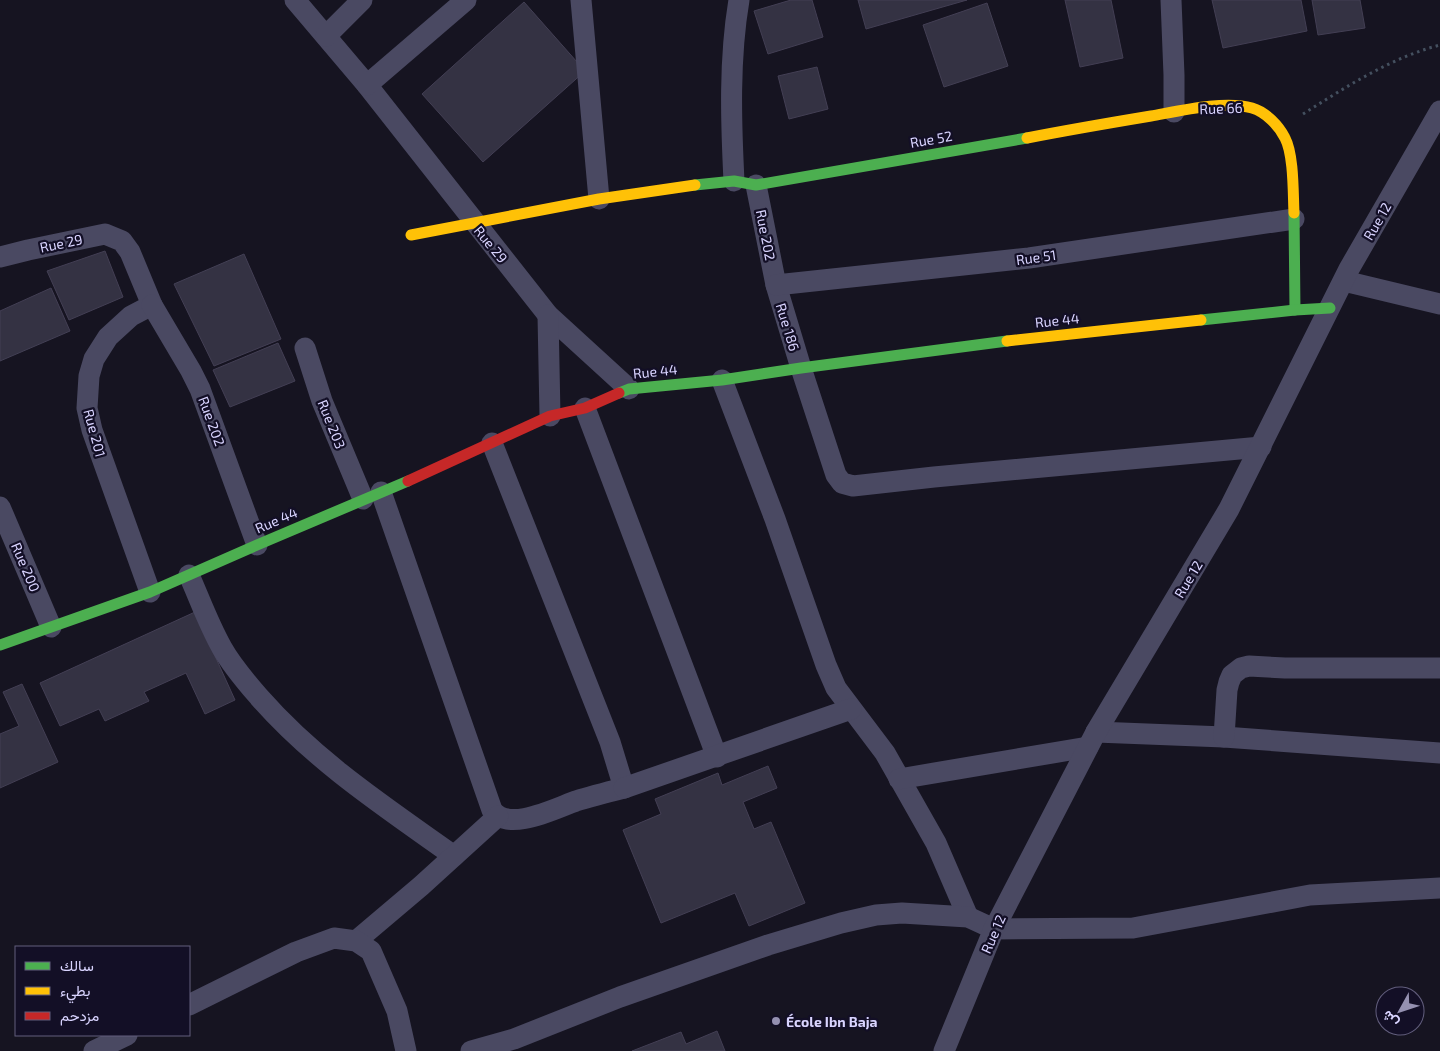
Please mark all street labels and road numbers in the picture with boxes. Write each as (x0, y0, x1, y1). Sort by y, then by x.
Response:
street label: Rue 66 (1199, 99, 1243, 117)
street label: Rue 52 (909, 127, 954, 151)
street label: Rue 12 (1359, 199, 1395, 243)
street label: Rue 202 (753, 208, 779, 262)
street label: Rue 29 (471, 222, 511, 266)
street label: Rue 29 (38, 230, 84, 256)
street label: Rue 51 (1015, 246, 1057, 268)
street label: Rue 186 (773, 301, 803, 353)
street label: Rue 44 (1034, 309, 1080, 331)
street label: Rue 44 (632, 360, 678, 382)
street label: Rue 202 (195, 394, 229, 448)
street label: Rue 203 (314, 397, 350, 451)
street label: Rue 201 (80, 407, 110, 459)
street label: Rue 44 (252, 503, 300, 537)
street label: Rue 200 (8, 540, 44, 594)
street label: Rue 12 (1170, 557, 1206, 601)
street label: Rue 12 (977, 912, 1009, 956)

